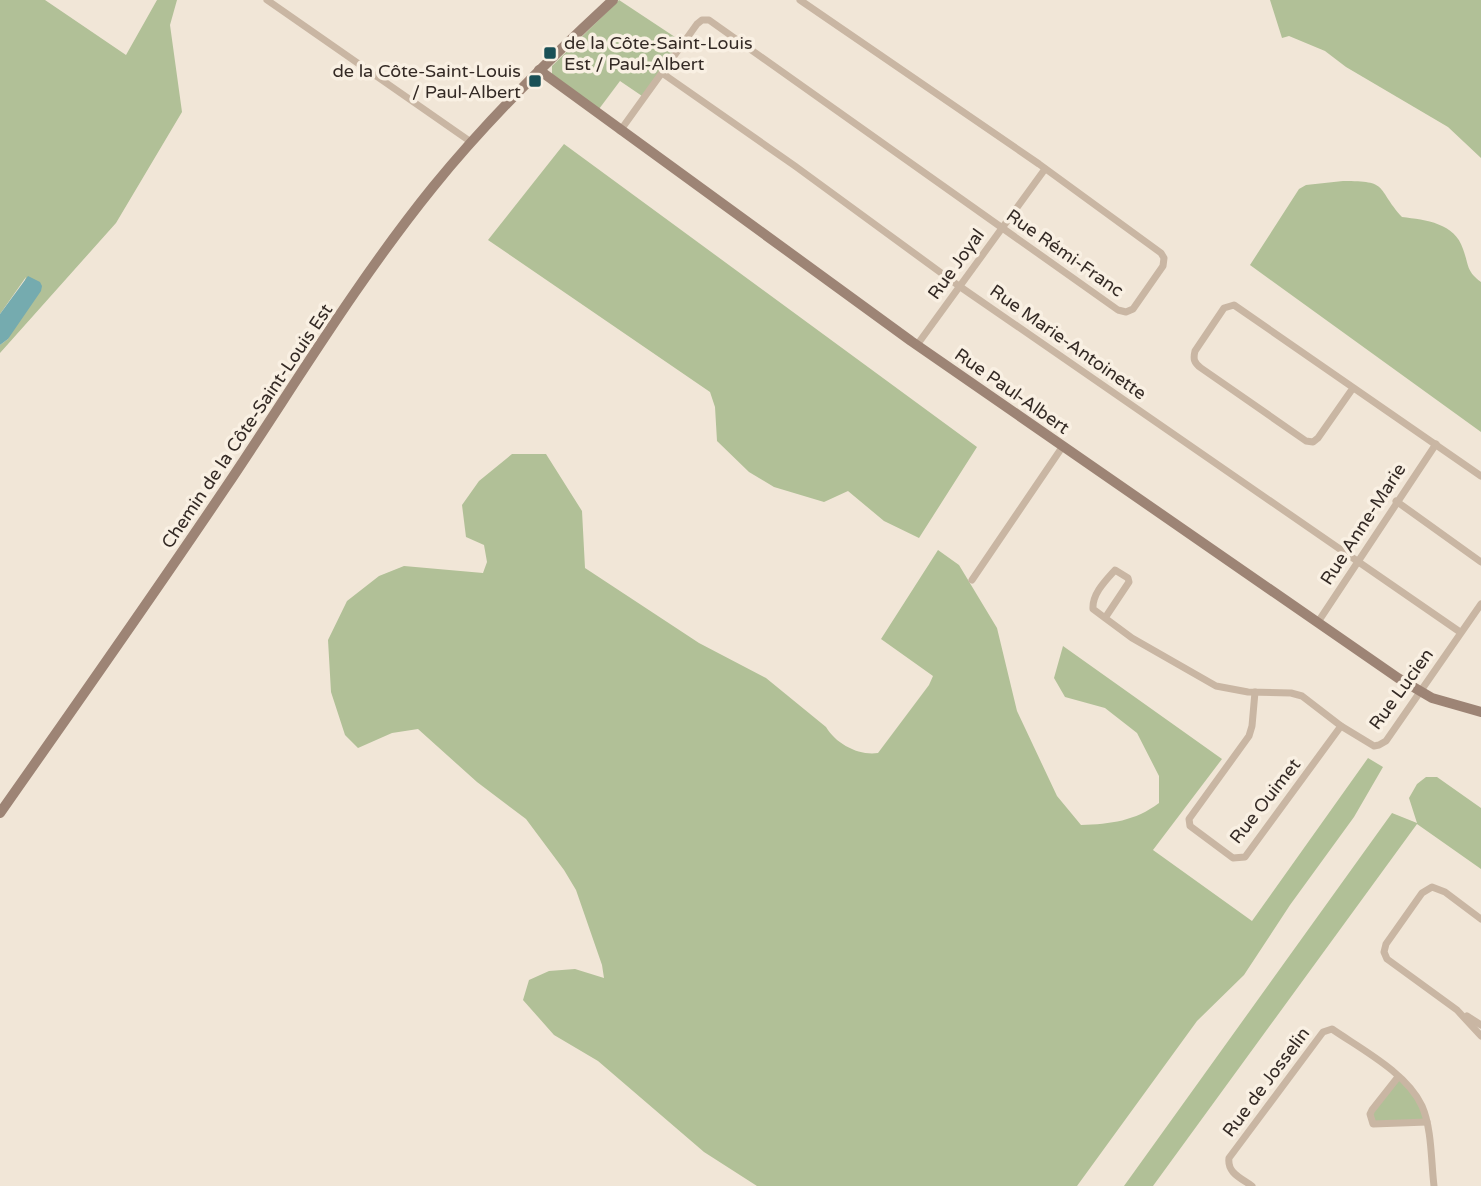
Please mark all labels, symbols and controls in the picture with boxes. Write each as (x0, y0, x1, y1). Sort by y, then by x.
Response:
place label: de la Côte-Saint-Louis Est / Paul-Albert (564, 32, 753, 75)
marker: de la Côte-Saint-Louis Est / Paul-Albert (542, 45, 558, 61)
place label: de la Côte-Saint-Louis / Paul-Albert (332, 60, 521, 103)
marker: de la Côte-Saint-Louis / Paul-Albert (527, 73, 543, 89)
street label: Rue Rémi-Franc (1002, 204, 1128, 302)
street label: Rue Joyal (923, 224, 989, 304)
street label: Rue Marie-Antoinette (986, 280, 1150, 404)
street label: Chemin de la Côte-Saint-Louis Est (157, 299, 337, 553)
street label: Rue Paul-Albert (950, 343, 1074, 439)
street label: Rue Anne-Marie (1316, 459, 1410, 589)
street label: Rue Lucien (1364, 644, 1438, 734)
street label: Rue Ouimet (1225, 754, 1305, 848)
street label: Rue de Josselin (1218, 1023, 1314, 1141)

